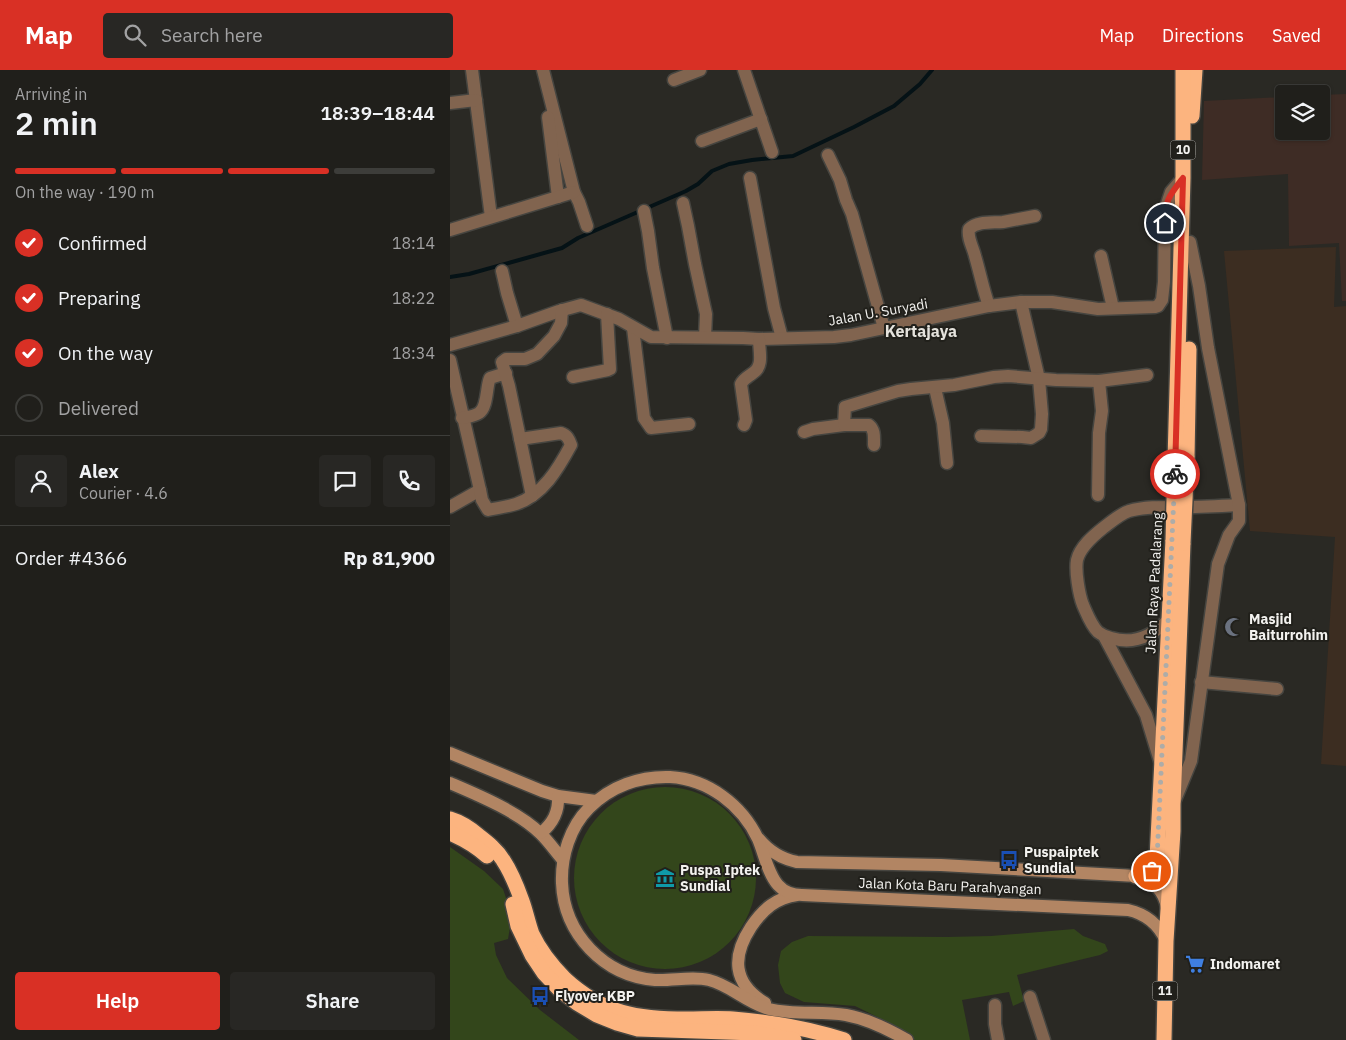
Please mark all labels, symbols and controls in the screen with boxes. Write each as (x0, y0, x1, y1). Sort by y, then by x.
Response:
search box (103, 13, 453, 58)
text: Map (25, 19, 73, 51)
icon: search (121, 21, 149, 49)
text: Search here (161, 23, 263, 47)
text: Map (1099, 24, 1134, 47)
text: Directions (1162, 24, 1244, 47)
text: Saved (1272, 24, 1321, 47)
text: Arriving in (15, 84, 87, 104)
map controls (1275, 85, 1330, 140)
button: layers (1275, 85, 1330, 140)
text: 18:39–18:44 (321, 101, 435, 125)
text: 2 min (15, 102, 98, 144)
road number: 10 (1170, 140, 1196, 160)
text: On the way · 190 m (15, 182, 154, 202)
pin (1144, 202, 1186, 244)
icon: home (1151, 209, 1179, 237)
icon: check (15, 229, 43, 257)
text: Confirmed (58, 231, 147, 255)
text: 18:14 (392, 233, 435, 253)
icon: check (15, 284, 43, 312)
text: Preparing (58, 286, 140, 310)
text: 18:22 (392, 288, 435, 308)
street label: Jalan U. Suryadi (827, 294, 929, 330)
district label: Kertajaya (885, 321, 957, 341)
icon: check (15, 339, 43, 367)
text: On the way (58, 341, 153, 365)
text: 18:34 (392, 343, 435, 363)
text: Delivered (58, 396, 139, 420)
courier (1150, 449, 1200, 499)
button: person (15, 455, 67, 507)
button: chat (319, 455, 371, 507)
button: phone (383, 455, 435, 507)
text: Alex (79, 459, 119, 483)
icon: bike (1161, 460, 1189, 488)
text: Courier · 4.6 (79, 483, 168, 503)
street label: Jalan Raya Padalarang (1141, 511, 1167, 654)
text: Order #4366 (15, 546, 127, 570)
text: Rp 81,900 (343, 546, 435, 570)
place label: Masjid Baiturrohim (1249, 610, 1328, 644)
mosque icon: Masjid Baiturrohim (1223, 616, 1245, 638)
place label: Puspaiptek Sundial (1024, 843, 1100, 877)
bus stop icon: Puspaiptek Sundial (998, 849, 1020, 871)
pin (1131, 850, 1173, 892)
icon: bag (1138, 857, 1166, 885)
place label: Puspa Iptek Sundial (680, 861, 761, 895)
museum icon: Puspa Iptek Sundial (654, 867, 676, 889)
street label: Jalan Kota Baru Parahyangan (858, 874, 1042, 898)
supermarket icon: Indomaret (1184, 953, 1206, 975)
place label: Indomaret (1210, 955, 1280, 973)
button: Help (15, 972, 220, 1030)
button: Share (230, 972, 435, 1030)
road number: 11 (1152, 981, 1178, 1000)
bus stop icon: Flyover KBP (529, 985, 551, 1007)
place label: Flyover KBP (555, 987, 635, 1005)

